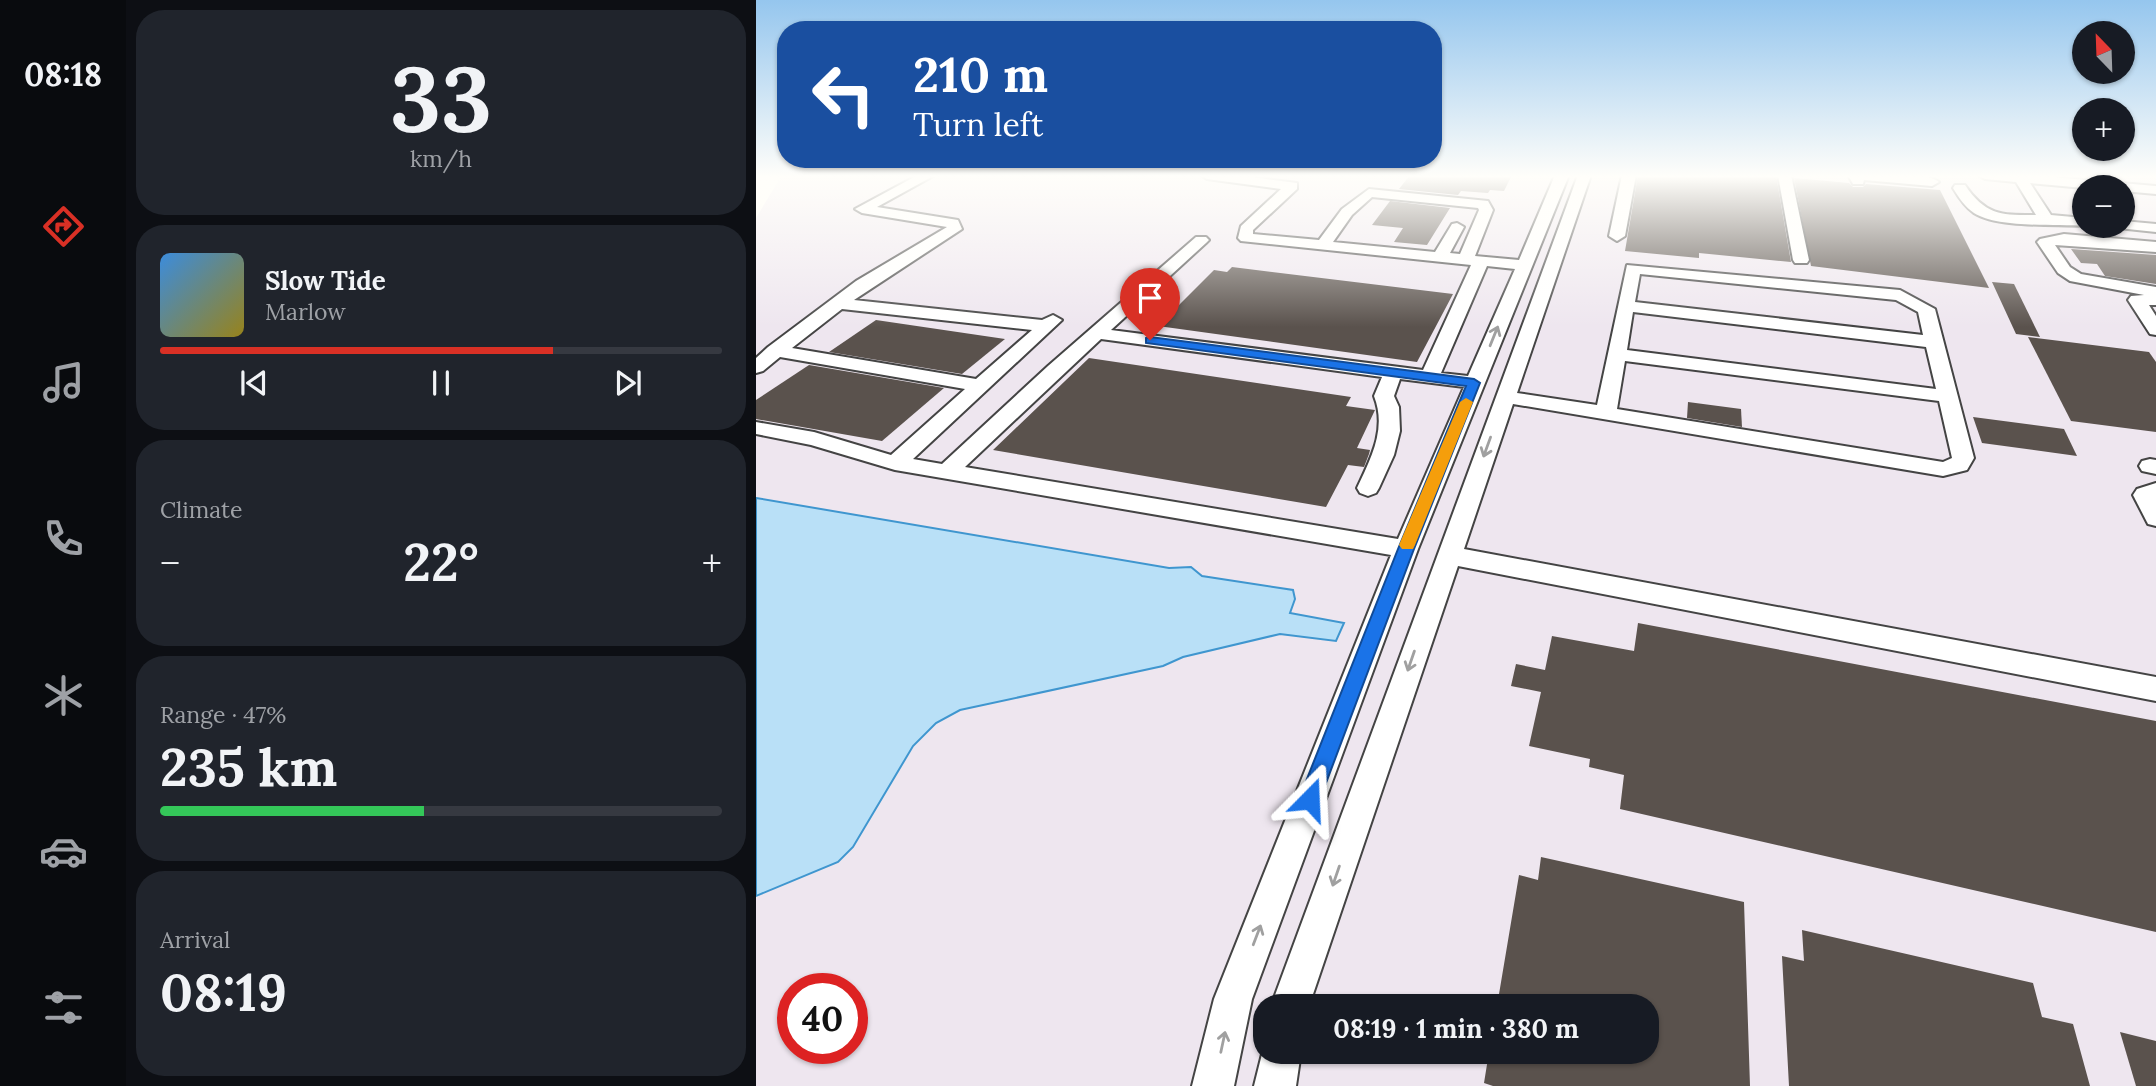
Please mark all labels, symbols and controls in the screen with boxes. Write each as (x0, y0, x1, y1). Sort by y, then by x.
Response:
north arrow (2072, 21, 2135, 84)
map controls (2072, 21, 2135, 238)
text: 33 (390, 40, 492, 157)
text: 210 m (913, 43, 1048, 105)
icon: left (798, 49, 889, 140)
text: 08:18 (24, 54, 102, 95)
button: + (2072, 98, 2135, 161)
text: Turn left (913, 104, 1043, 145)
text: km/h (410, 144, 472, 173)
button: − (2072, 175, 2135, 238)
icon: directions (39, 202, 88, 251)
text: Slow Tide (265, 264, 386, 297)
pin (1120, 268, 1180, 340)
icon: arrive (1131, 279, 1169, 317)
text: Marlow (265, 297, 346, 326)
one-way arrow (1488, 326, 1501, 347)
icon: music (39, 358, 88, 407)
icon: previous (235, 364, 273, 402)
icon: pause (422, 364, 460, 402)
icon: next (609, 364, 647, 402)
one-way arrow (1480, 435, 1492, 457)
text: Climate (160, 495, 242, 524)
icon: phone (39, 514, 88, 563)
text: 22° (403, 529, 479, 595)
text: − (160, 539, 180, 587)
text: + (702, 539, 722, 587)
one-way arrow (1404, 650, 1416, 672)
icon: climate (39, 671, 88, 720)
text: Range · 47% (160, 700, 286, 729)
text: 235 km (160, 734, 337, 800)
position arrow (1273, 762, 1347, 836)
icon: car (39, 827, 88, 876)
one-way arrow (1329, 864, 1341, 886)
text: Arrival (160, 925, 230, 954)
one-way arrow (1252, 925, 1265, 947)
text: 08:19 (160, 959, 287, 1025)
speed limit sign: 40 (777, 973, 868, 1064)
icon: filters (39, 983, 88, 1032)
text: 08:19 · 1 min · 380 m (1333, 1012, 1579, 1045)
one-way arrow (1217, 1031, 1230, 1054)

